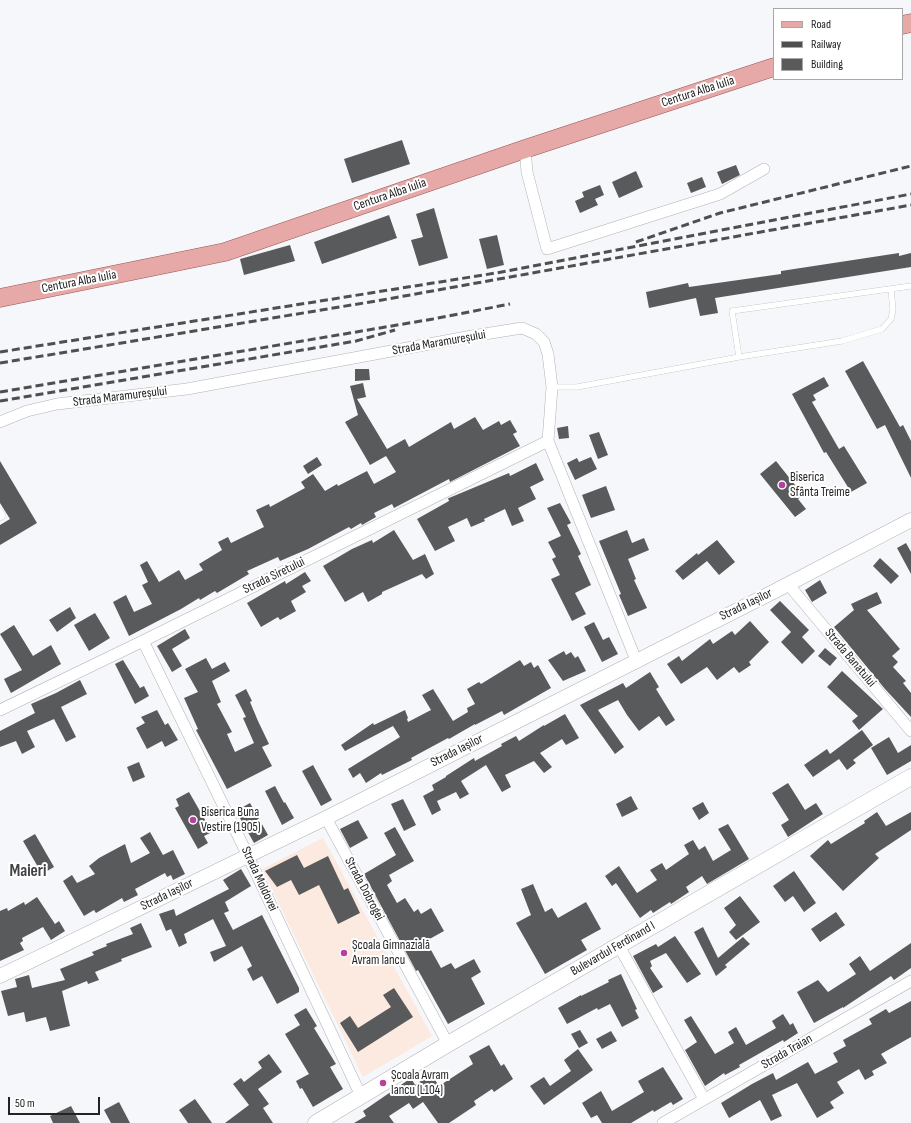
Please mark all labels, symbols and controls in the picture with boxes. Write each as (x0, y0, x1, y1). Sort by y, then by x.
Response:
legend (773, 8, 903, 80)
text: Road (811, 17, 831, 32)
text: Railway (811, 37, 841, 52)
text: Building (811, 57, 843, 72)
street label: Centura Alba Iulia (660, 73, 736, 111)
street label: Centura Alba Iulia (352, 175, 428, 215)
street label: Centura Alba Iulia (40, 267, 118, 297)
street label: Strada Maramureșului (391, 327, 487, 359)
street label: Strada Maramureșului (72, 383, 168, 411)
place label: Biserica Sfânta Treime (790, 470, 850, 501)
marker: Biserica Sfânta Treime (777, 480, 787, 490)
street label: Strada Siretului (241, 554, 307, 598)
street label: Strada Iașilor (717, 586, 775, 624)
street label: Strada Banatului (821, 626, 879, 690)
street label: Strada Iașilor (428, 731, 486, 771)
place label: Biserica Buna Vestire (1905) (201, 805, 260, 836)
marker: Biserica Buna Vestire (1905) (188, 815, 198, 825)
street label: Strada Moldovei (237, 844, 281, 914)
street label: Strada Dobrogei (341, 855, 387, 923)
district label: Maieri (9, 862, 47, 882)
street label: Strada Iașilor (138, 876, 196, 914)
street label: Bulevardul Ferdinand I (568, 918, 658, 980)
place label: Școala Gimnazială Avram Iancu (352, 938, 430, 969)
marker: Școala Gimnazială Avram Iancu (339, 948, 349, 958)
street label: Strada Traian (759, 1031, 815, 1073)
place label: Școala Avram Iancu (L104) (391, 1068, 449, 1099)
marker: Școala Avram Iancu (L104) (378, 1078, 388, 1088)
scale bar (10, 1089, 102, 1115)
text: 50 m (15, 1096, 35, 1111)

